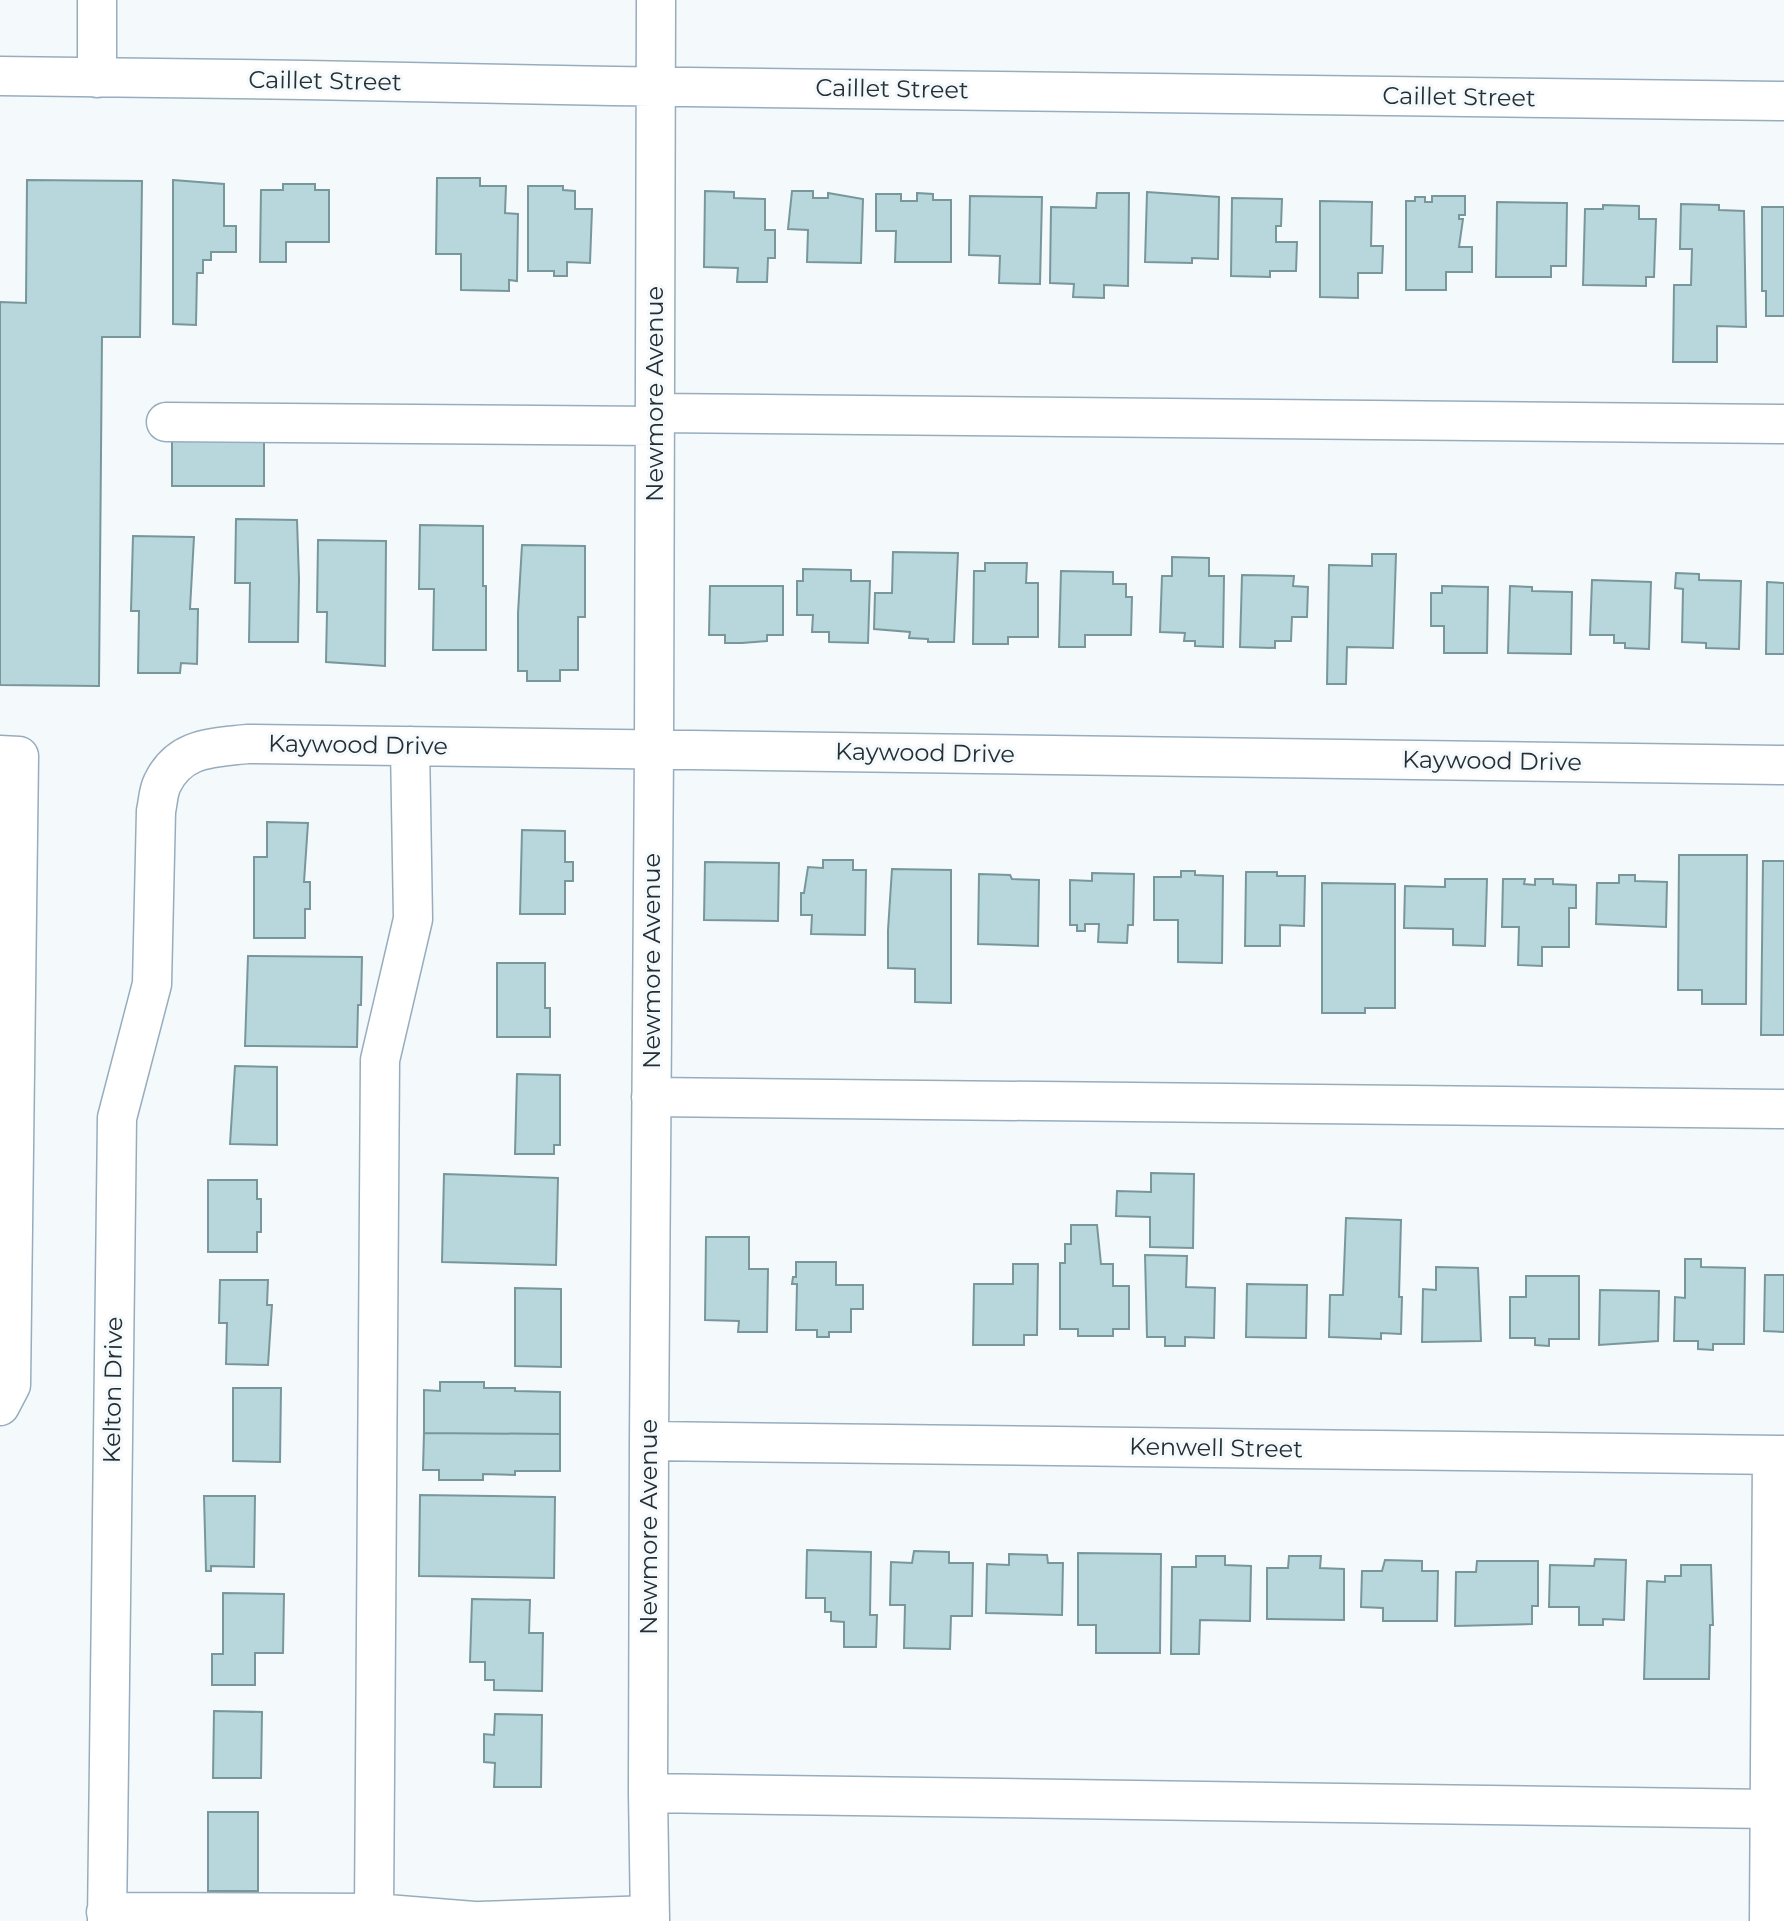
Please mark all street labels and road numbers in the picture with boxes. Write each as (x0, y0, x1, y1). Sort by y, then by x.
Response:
street label: Caillet Street (248, 65, 402, 96)
street label: Caillet Street (815, 73, 969, 104)
street label: Caillet Street (1382, 81, 1536, 112)
street label: Newmore Avenue (640, 286, 669, 502)
street label: Kaywood Drive (268, 728, 448, 761)
street label: Kaywood Drive (835, 736, 1015, 769)
street label: Kaywood Drive (1402, 744, 1582, 777)
street label: Newmore Avenue (637, 853, 666, 1069)
street label: Kelton Drive (97, 1316, 128, 1464)
street label: Newmore Avenue (634, 1419, 663, 1635)
street label: Kenwell Street (1129, 1431, 1303, 1464)

